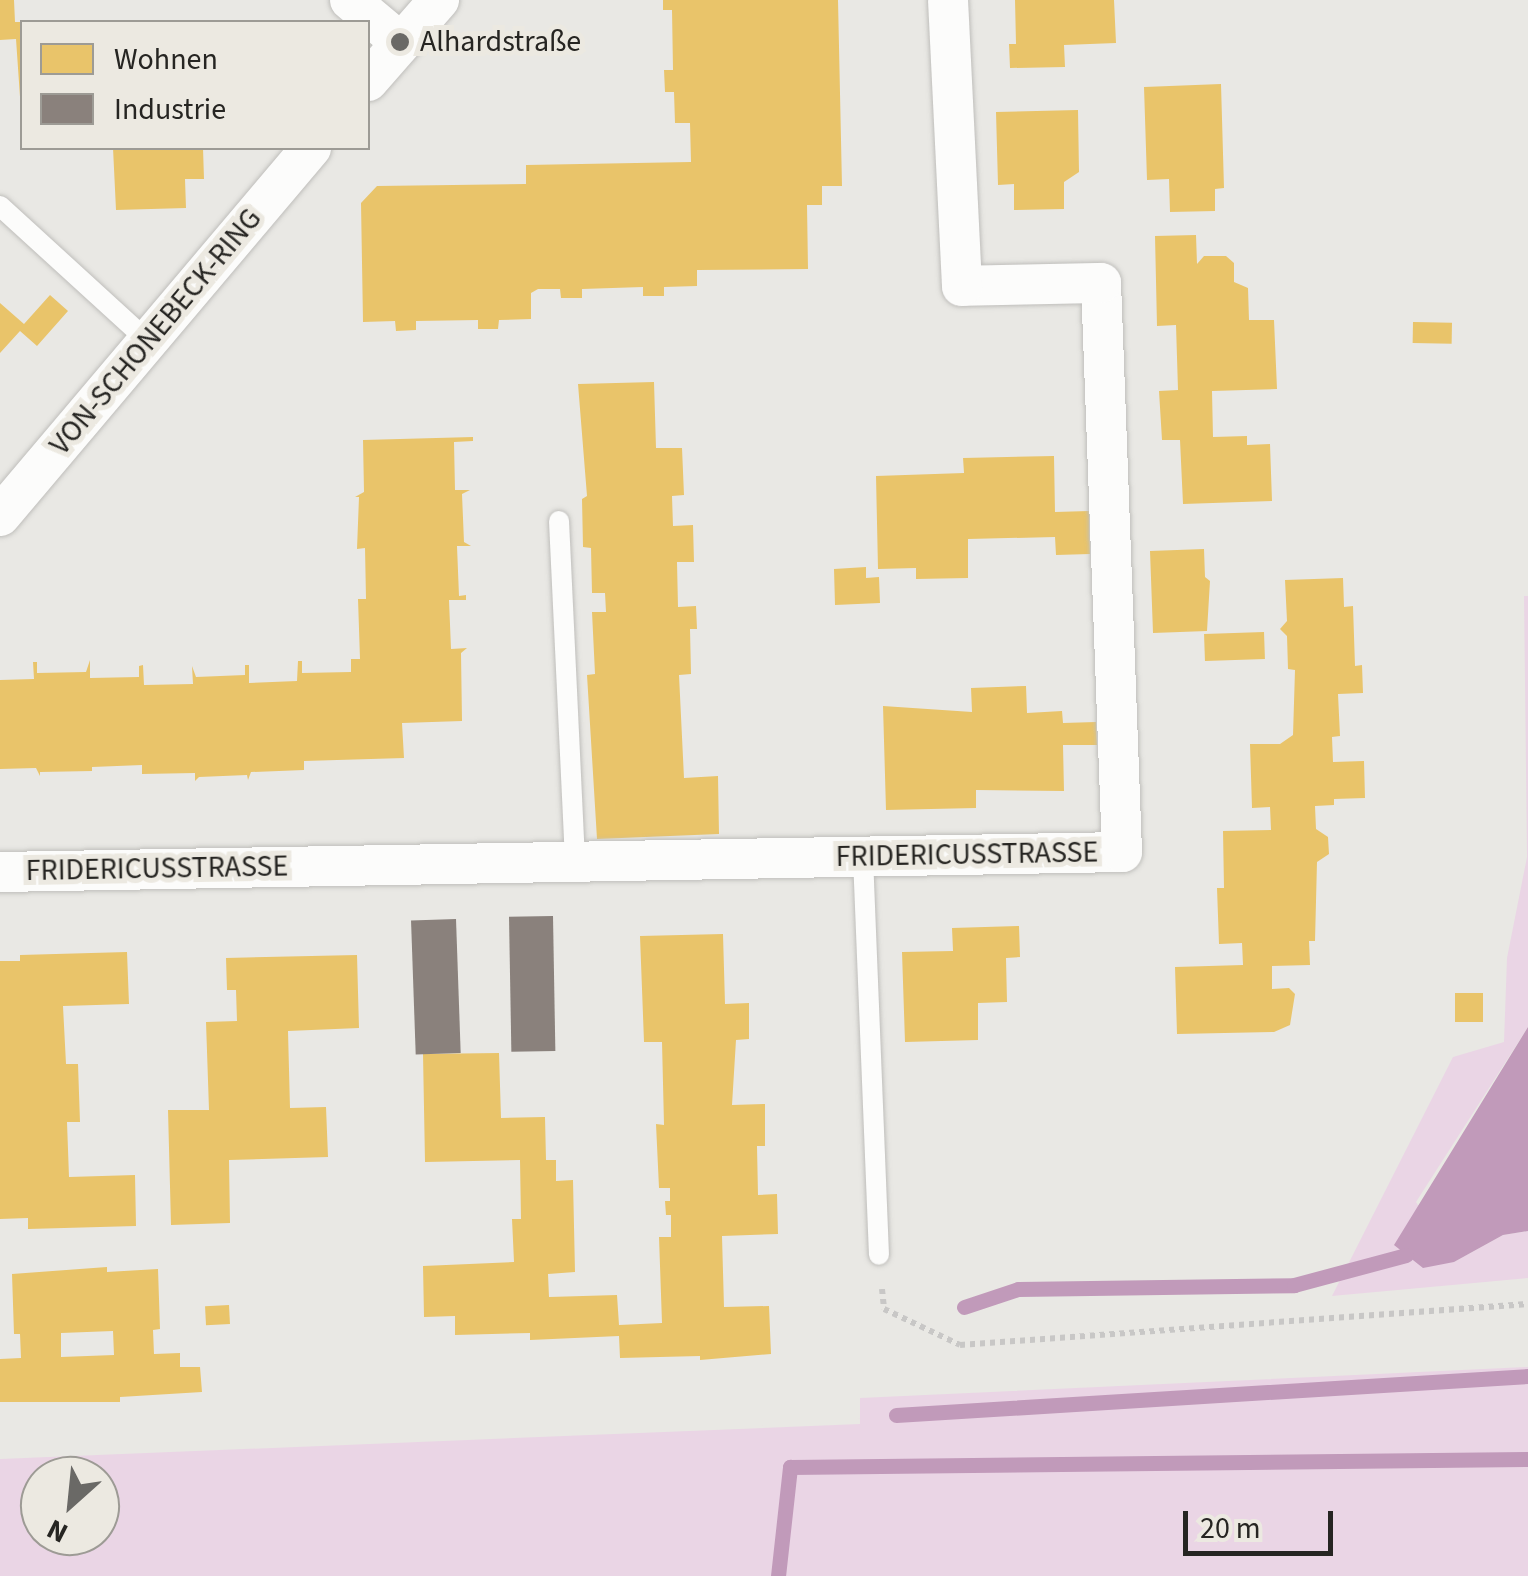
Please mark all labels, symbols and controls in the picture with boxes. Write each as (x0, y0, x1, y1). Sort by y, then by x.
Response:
legend (20, 20, 370, 150)
place label: Alhardstraße (420, 24, 581, 60)
marker: Alhardstraße (389, 31, 411, 53)
text: Wohnen (114, 38, 218, 81)
text: Industrie (114, 88, 226, 131)
street label: VON-SCHONEBECK-RING (42, 202, 270, 462)
street label: FRIDERICUSSTRASSE (835, 835, 1099, 875)
street label: FRIDERICUSSTRASSE (25, 849, 289, 889)
north arrow (20, 1456, 120, 1556)
scale bar (1188, 1491, 1338, 1553)
text: 20 m (1200, 1507, 1261, 1550)
text: N (40, 1509, 75, 1553)

